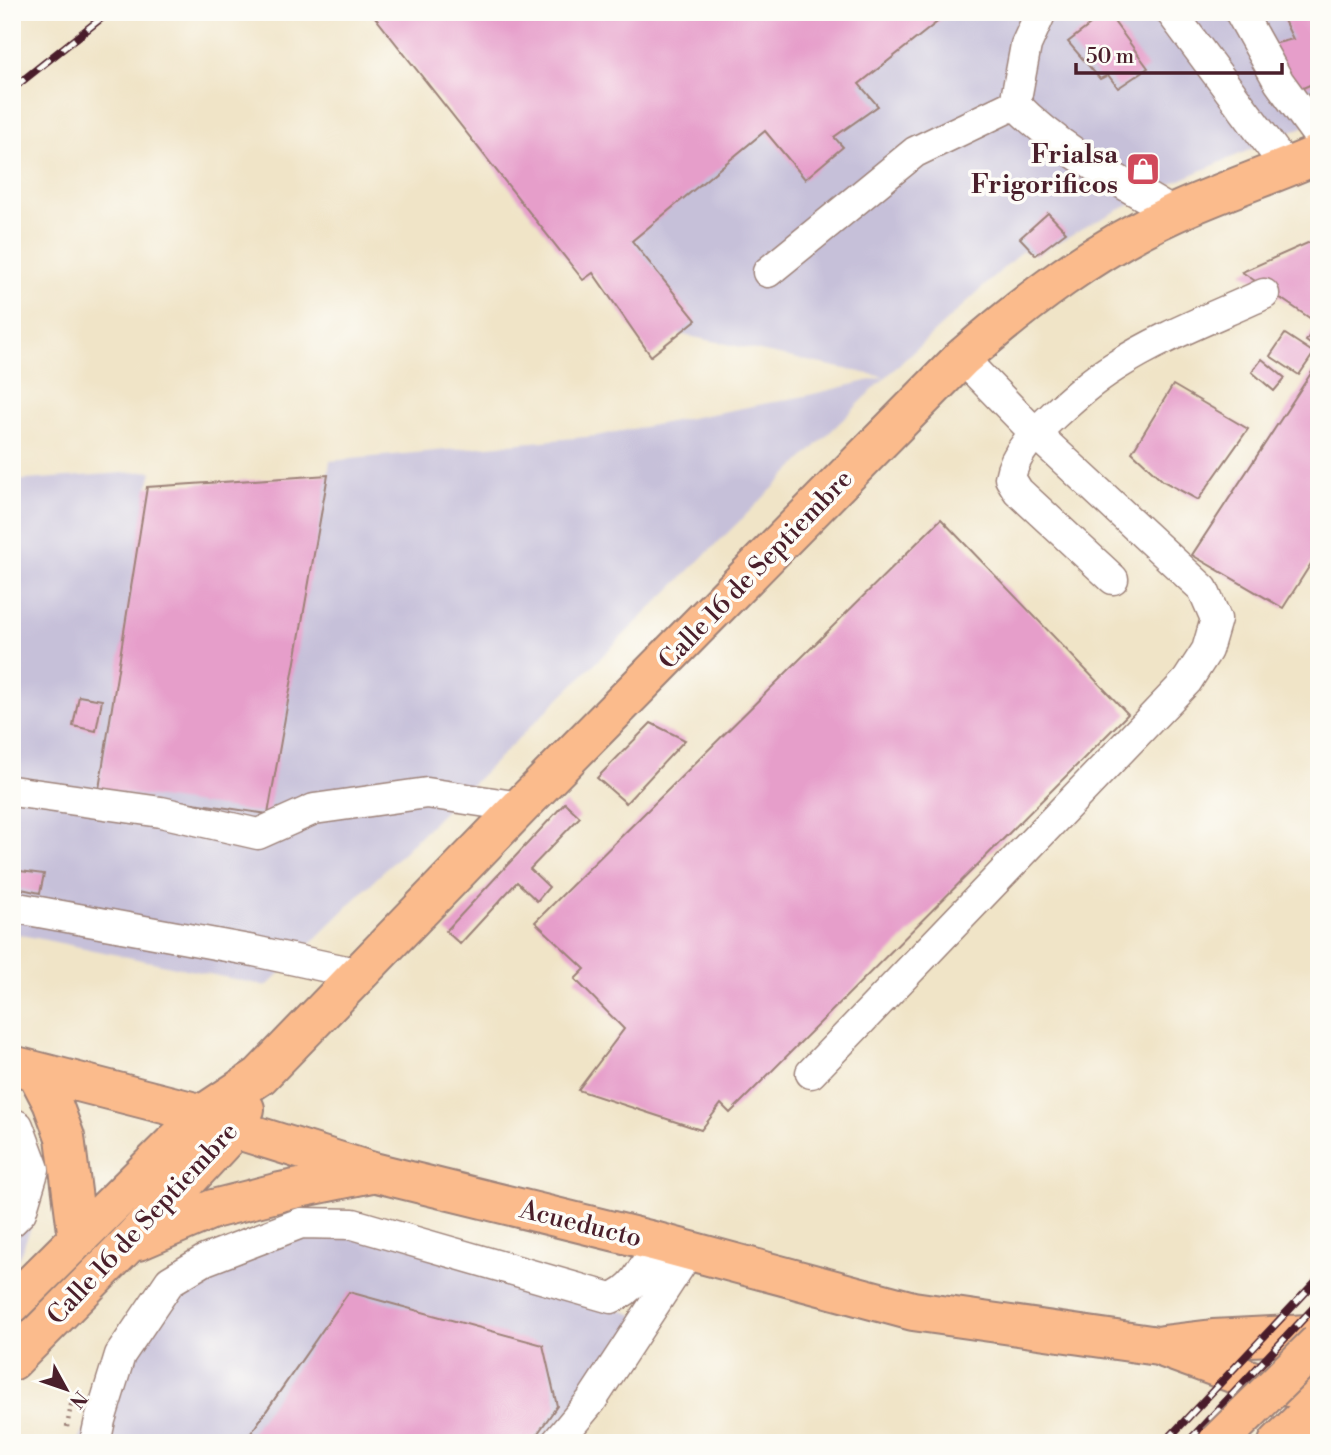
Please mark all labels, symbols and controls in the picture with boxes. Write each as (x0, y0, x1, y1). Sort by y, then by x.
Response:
scale bar (1076, 32, 1282, 76)
text: 50 m (1086, 44, 1134, 70)
place label: Frialsa Frigorificos (971, 139, 1119, 201)
shop icon: Frialsa Frigorificos (1124, 150, 1162, 188)
street label: Calle 16 de Septiembre (652, 463, 859, 676)
street label: Calle 16 de Septiembre (41, 1116, 245, 1332)
street label: Acueducto (516, 1193, 645, 1255)
north arrow (32, 1354, 102, 1424)
text: N (64, 1386, 92, 1413)

